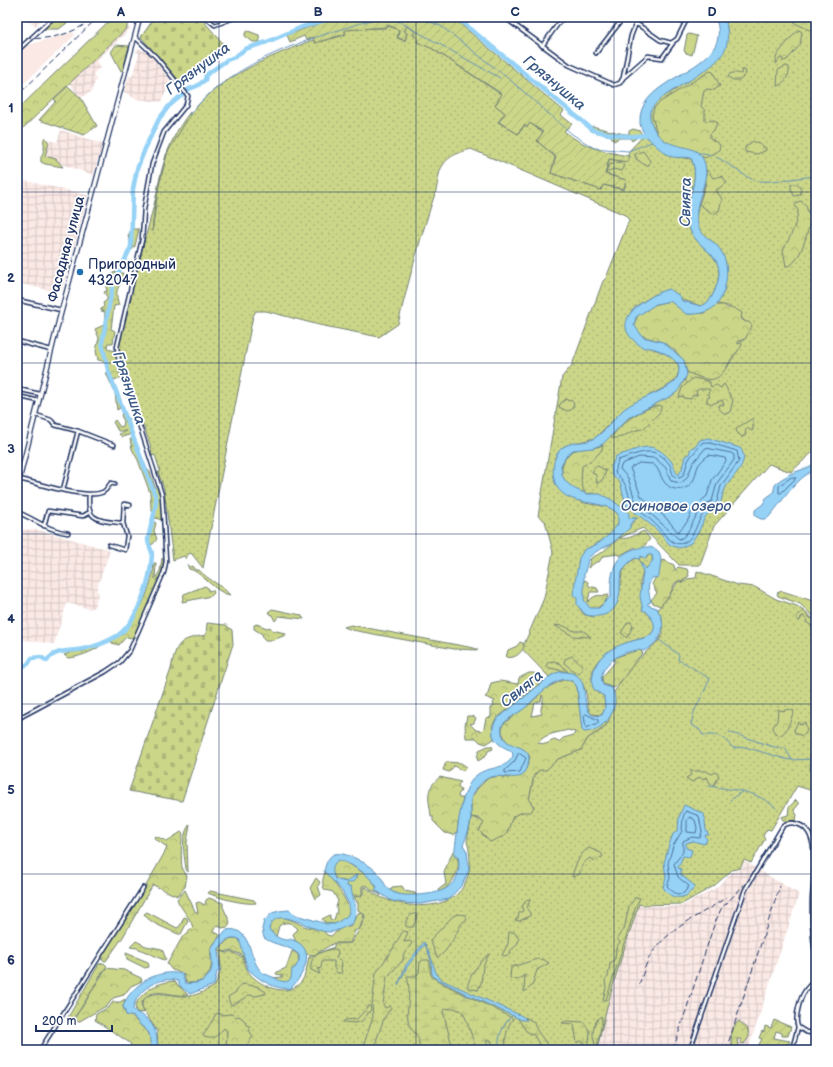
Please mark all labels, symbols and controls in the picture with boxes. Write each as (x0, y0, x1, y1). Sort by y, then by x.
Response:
text: A (116, 4, 125, 20)
text: B (313, 4, 323, 20)
text: C (510, 4, 520, 20)
text: D (707, 4, 717, 20)
water label: Грязнушка (162, 38, 234, 99)
water label: Грязнушка (519, 51, 589, 115)
text: 1 (8, 100, 14, 116)
water label: Свияга (676, 177, 696, 227)
street label: Фасадная улица (44, 193, 89, 304)
place label: Пригородный 432047 (88, 256, 176, 289)
marker: Пригородный 432047 (75, 267, 85, 277)
text: 2 (7, 270, 15, 286)
water label: Грязнушка (108, 349, 150, 427)
text: 3 (7, 441, 15, 457)
water label: Осиновое озеро (621, 497, 732, 516)
text: 4 (7, 611, 15, 627)
water label: Свияга (497, 666, 547, 712)
text: 5 (7, 782, 15, 798)
text: 6 (7, 952, 15, 968)
scale bar (36, 1007, 112, 1033)
text: 200 m (42, 1014, 76, 1029)

